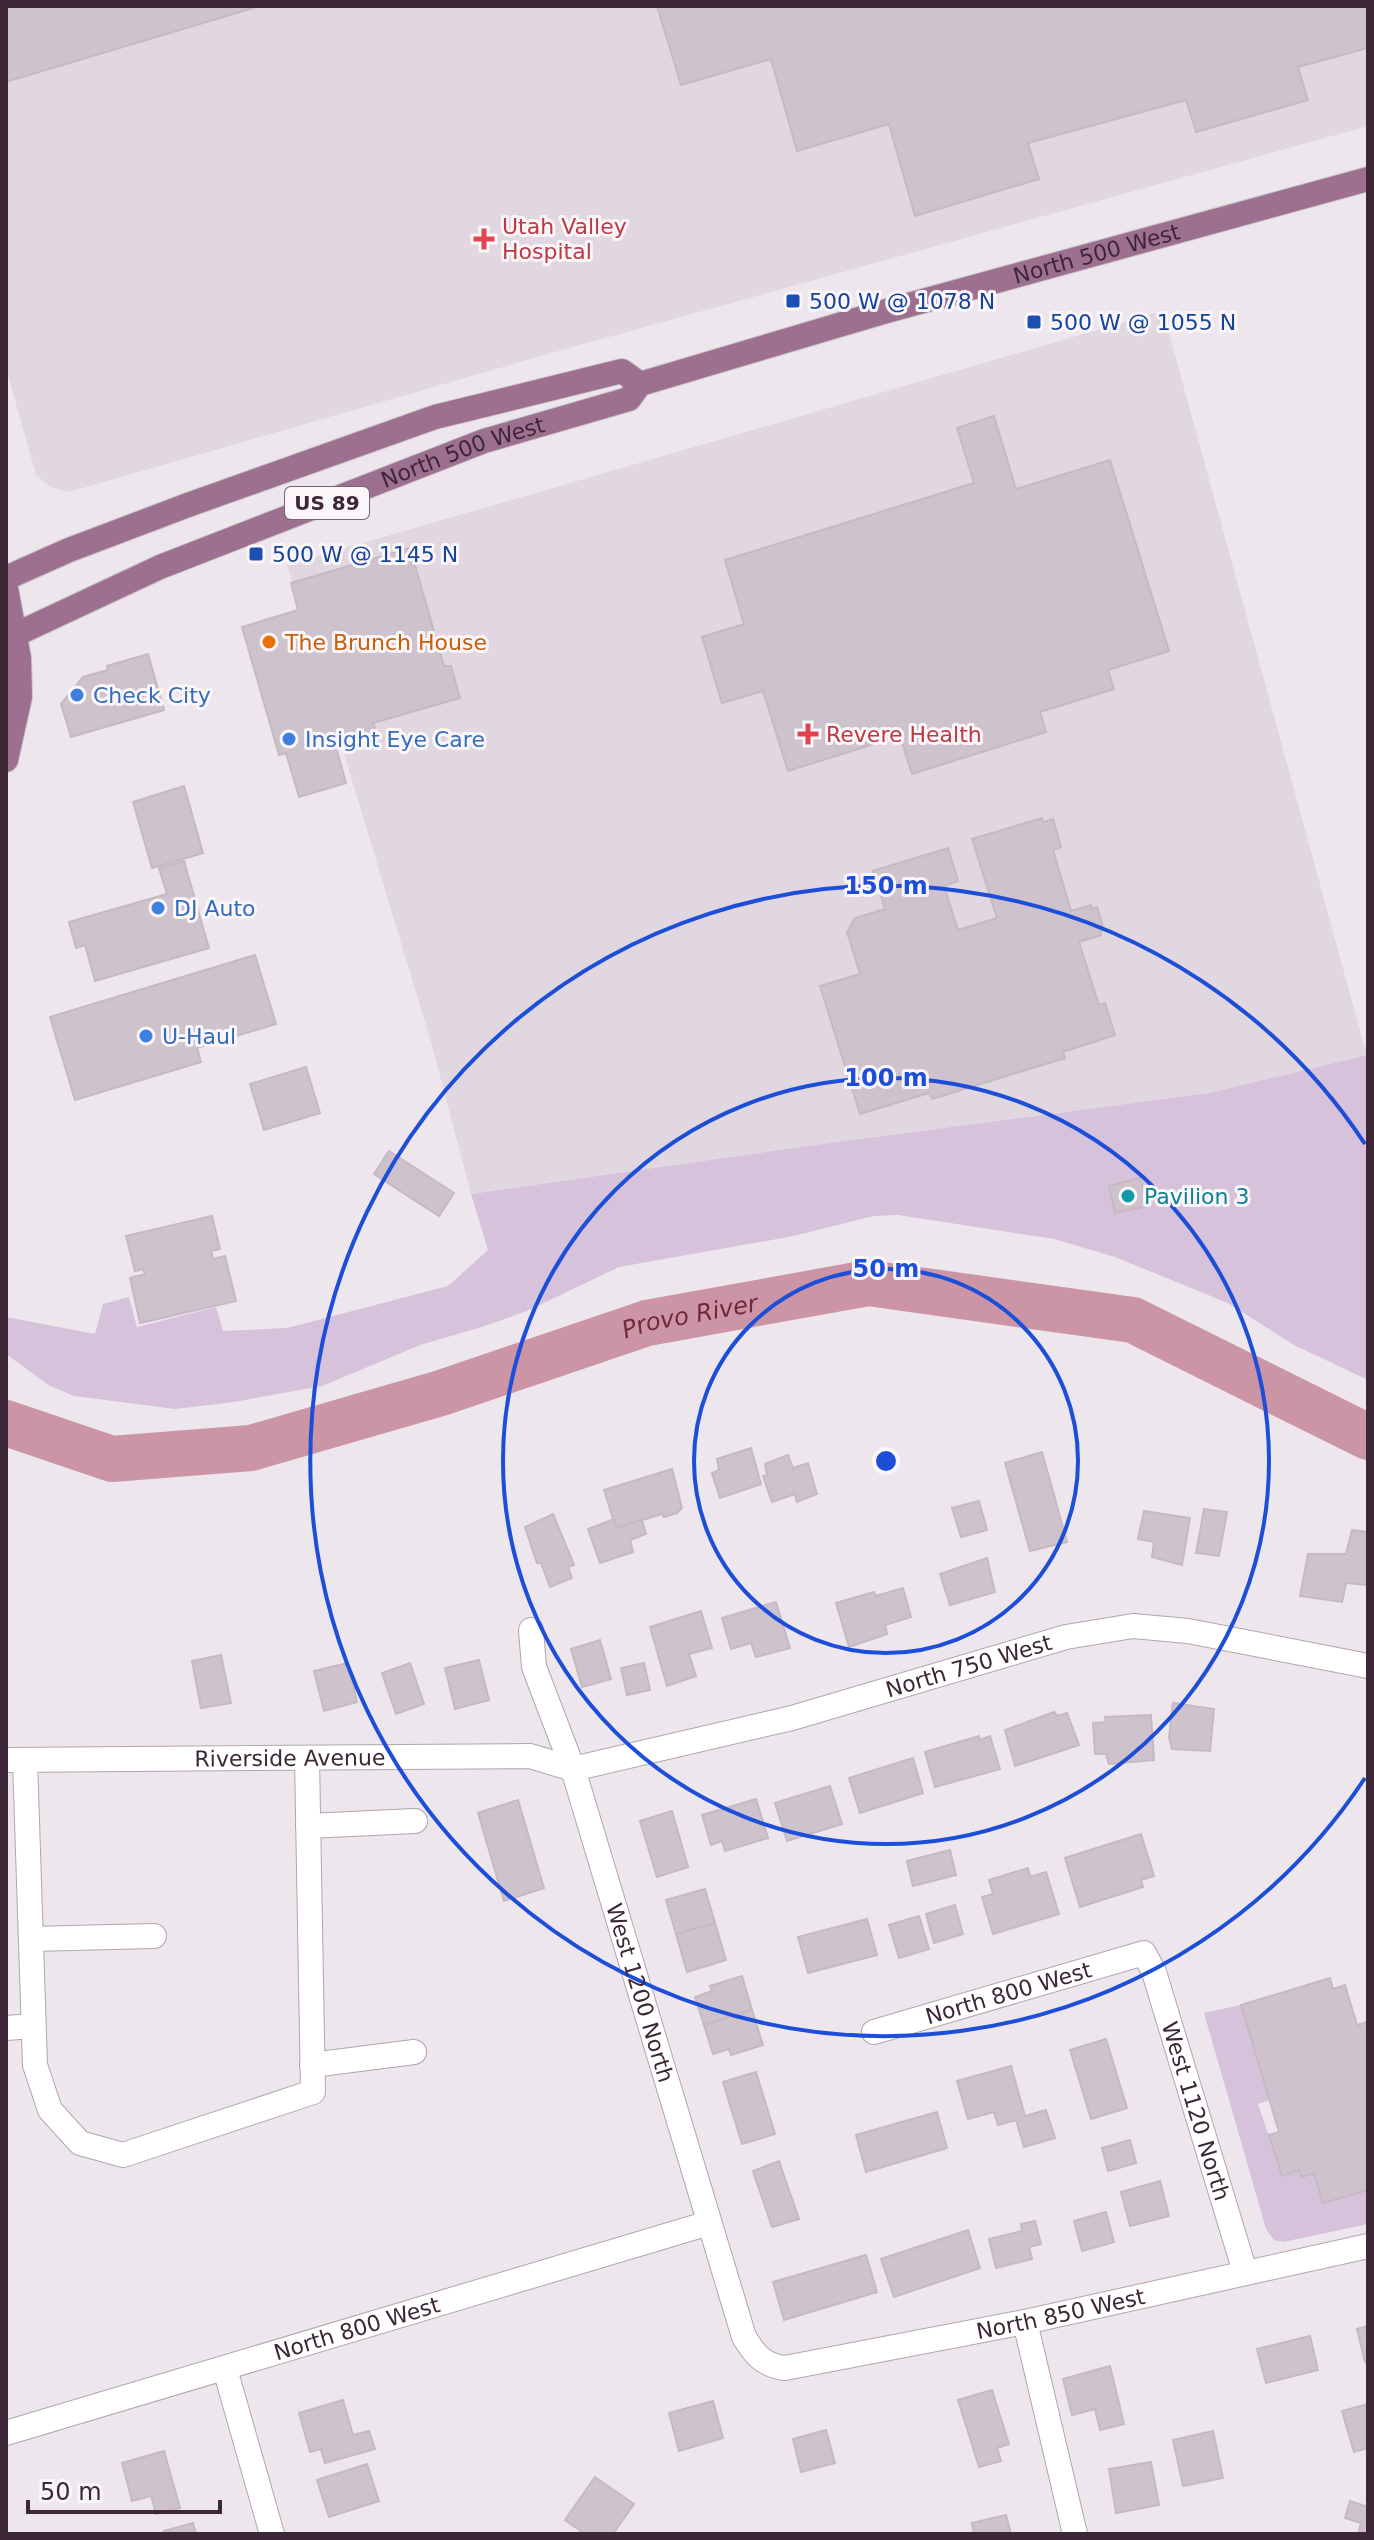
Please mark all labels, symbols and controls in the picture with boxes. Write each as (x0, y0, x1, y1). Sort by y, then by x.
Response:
place label: Utah Valley Hospital (502, 214, 627, 264)
street label: North 500 West (1011, 219, 1183, 289)
marker: Utah Valley Hospital (473, 228, 495, 250)
place label: 500 W @ 1078 N (809, 289, 995, 314)
marker: 500 W @ 1078 N (784, 292, 802, 310)
place label: 500 W @ 1055 N (1050, 310, 1236, 335)
marker: 500 W @ 1055 N (1025, 313, 1043, 331)
street label: North 500 West (378, 412, 548, 493)
road number: US 89 (285, 487, 369, 519)
place label: 500 W @ 1145 N (272, 542, 458, 567)
marker: 500 W @ 1145 N (247, 545, 265, 563)
place label: The Brunch House (284, 630, 487, 655)
marker: The Brunch House (260, 633, 278, 651)
place label: Check City (93, 683, 211, 708)
marker: Check City (68, 686, 86, 704)
place label: Revere Health (826, 722, 982, 747)
marker: Revere Health (797, 723, 819, 745)
place label: Insight Eye Care (305, 727, 485, 752)
marker: Insight Eye Care (280, 730, 298, 748)
text: 150 m (844, 872, 928, 900)
place label: DJ Auto (174, 896, 256, 921)
marker: DJ Auto (149, 899, 167, 917)
place label: U-Haul (162, 1024, 236, 1049)
marker: U-Haul (137, 1027, 155, 1045)
text: 100 m (844, 1064, 928, 1092)
place label: Pavilion 3 (1144, 1184, 1250, 1209)
marker: Pavilion 3 (1119, 1187, 1137, 1205)
text: 50 m (853, 1255, 919, 1283)
water label: Provo River (618, 1289, 762, 1345)
centre of rings (872, 1447, 900, 1475)
street label: North 750 West (883, 1630, 1055, 1703)
street label: Riverside Avenue (194, 1745, 386, 1772)
street label: West 1200 North (601, 1900, 679, 2085)
street label: North 800 West (923, 1957, 1095, 2029)
street label: West 1120 North (1157, 2019, 1235, 2204)
street label: North 850 West (974, 2284, 1148, 2344)
street label: North 800 West (271, 2292, 443, 2365)
scale bar (28, 2464, 220, 2514)
text: 50 m (40, 2478, 102, 2506)

